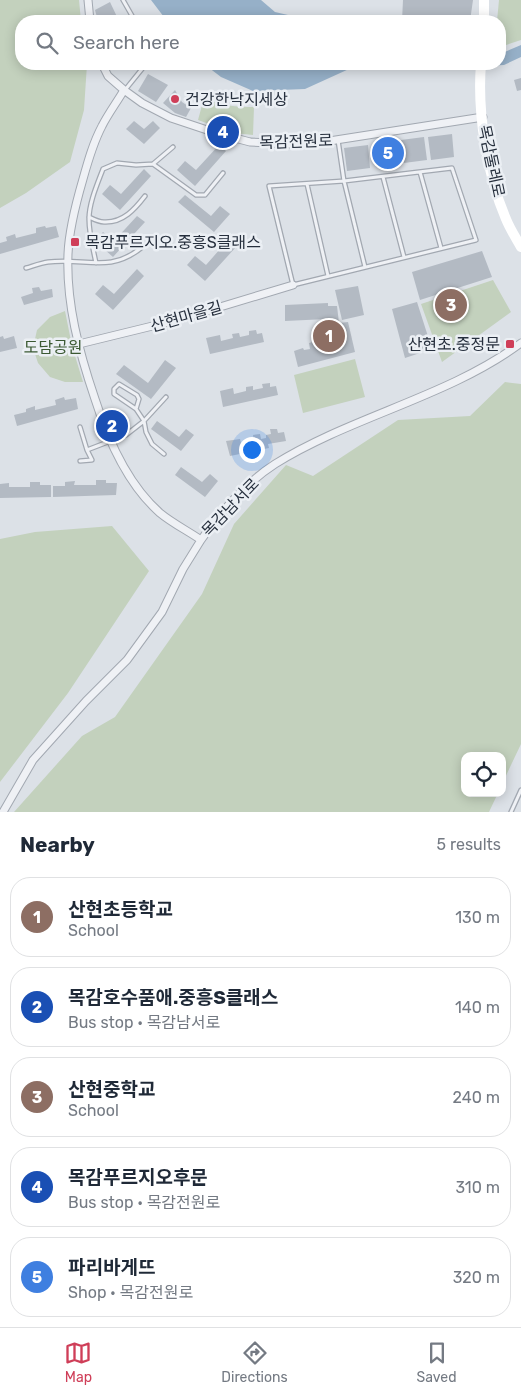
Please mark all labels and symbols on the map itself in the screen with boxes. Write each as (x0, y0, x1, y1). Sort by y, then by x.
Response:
place label: 건강한낙지세상 (185, 90, 288, 109)
marker: 건강한낙지세상 (169, 93, 181, 105)
pin: 4 (207, 113, 239, 151)
street label: 목감둘레로 (475, 123, 509, 199)
street label: 목감전원로 (259, 131, 333, 152)
pin: 5 (372, 134, 404, 172)
place label: 목감푸르지오.중흥S클래스 (85, 233, 261, 252)
marker: 목감푸르지오.중흥S클래스 (69, 236, 81, 248)
pin: 3 (435, 286, 467, 324)
street label: 산현마을길 (148, 297, 224, 336)
pin: 1 (313, 317, 345, 355)
place label: 산현초.중정문 (408, 335, 500, 354)
park label: 도담공원 (24, 338, 82, 357)
marker: 산현초.중정문 (504, 338, 516, 350)
pin: 2 (96, 407, 128, 445)
your location (239, 437, 265, 463)
street label: 목감남서로 (198, 474, 263, 540)

